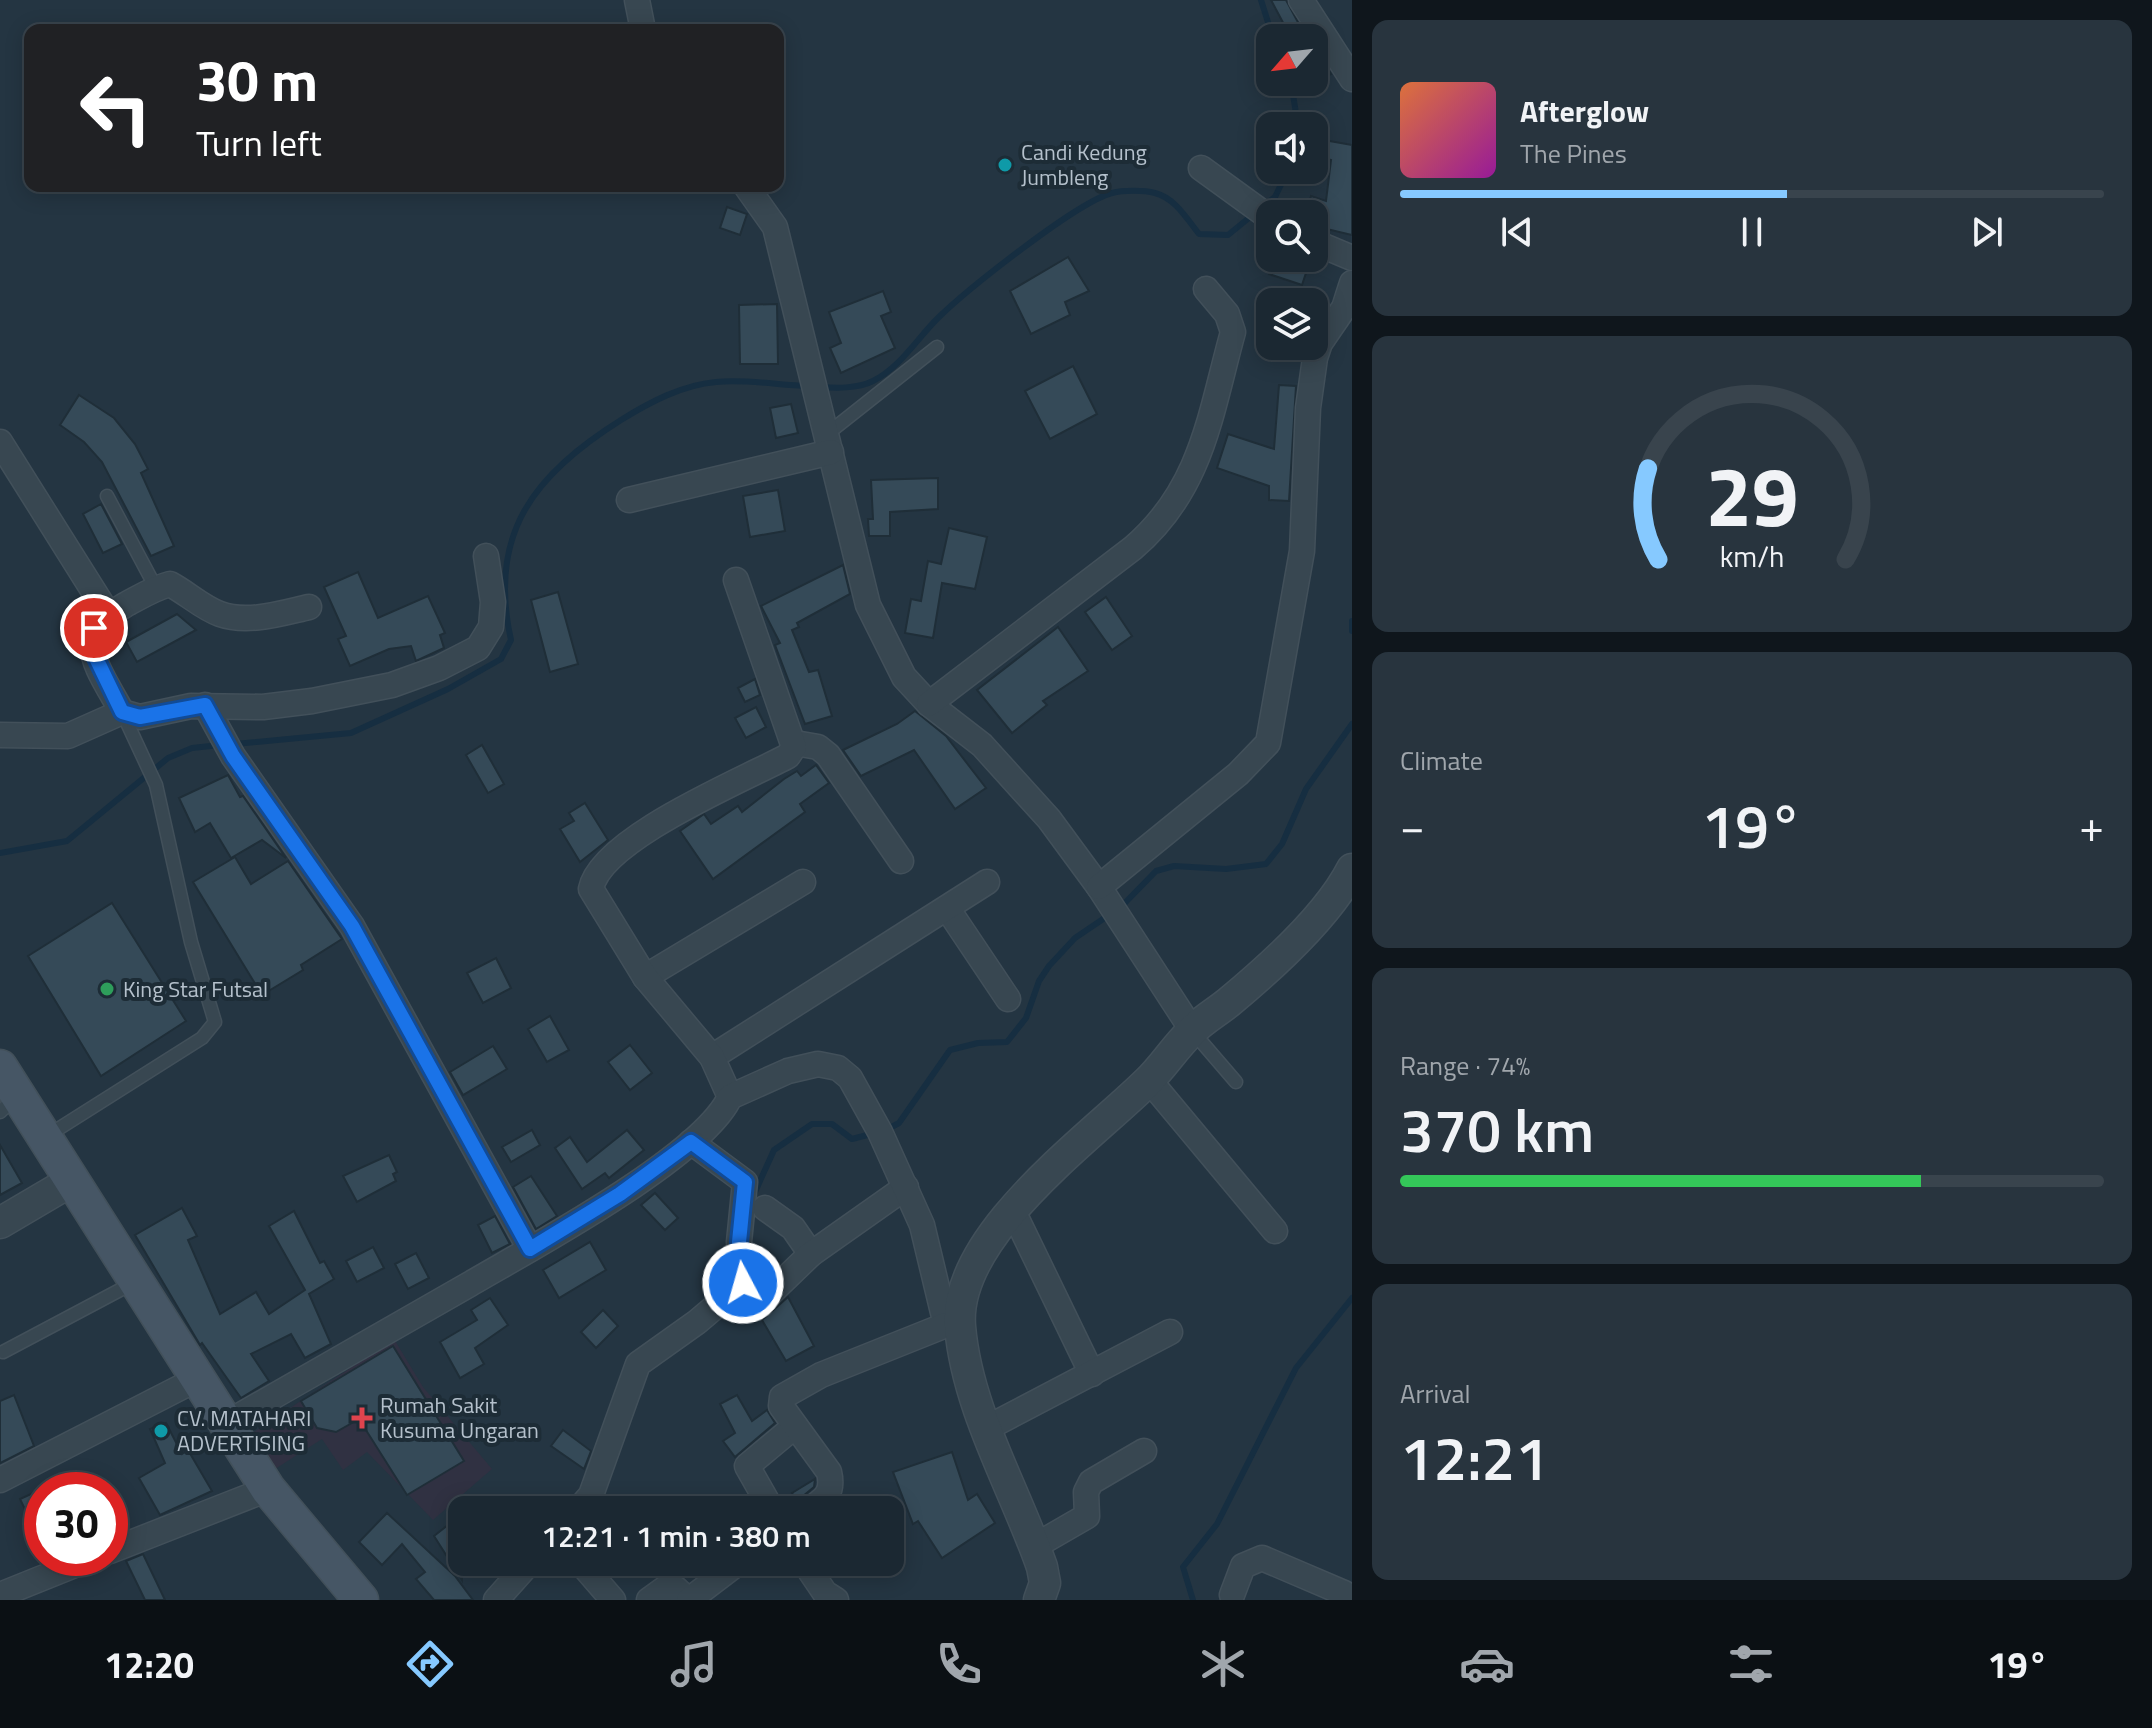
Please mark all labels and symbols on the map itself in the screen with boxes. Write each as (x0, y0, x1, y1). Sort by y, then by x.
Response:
north arrow (1256, 24, 1328, 96)
place label: Candi Kedung Jumbleng (1021, 135, 1147, 194)
marker: Candi Kedung Jumbleng (996, 156, 1014, 174)
pin (60, 594, 128, 662)
place label: King Star Futsal (123, 972, 268, 1006)
marker: King Star Futsal (98, 980, 116, 998)
position arrow (701, 1241, 785, 1325)
place label: Rumah Sakit Kusuma Ungaran (380, 1388, 539, 1447)
place label: CV. MATAHARI ADVERTISING (177, 1401, 311, 1460)
marker: Rumah Sakit Kusuma Ungaran (351, 1407, 373, 1429)
marker: CV. MATAHARI ADVERTISING (152, 1422, 170, 1440)
speed limit sign: 30 (24, 1472, 128, 1576)

